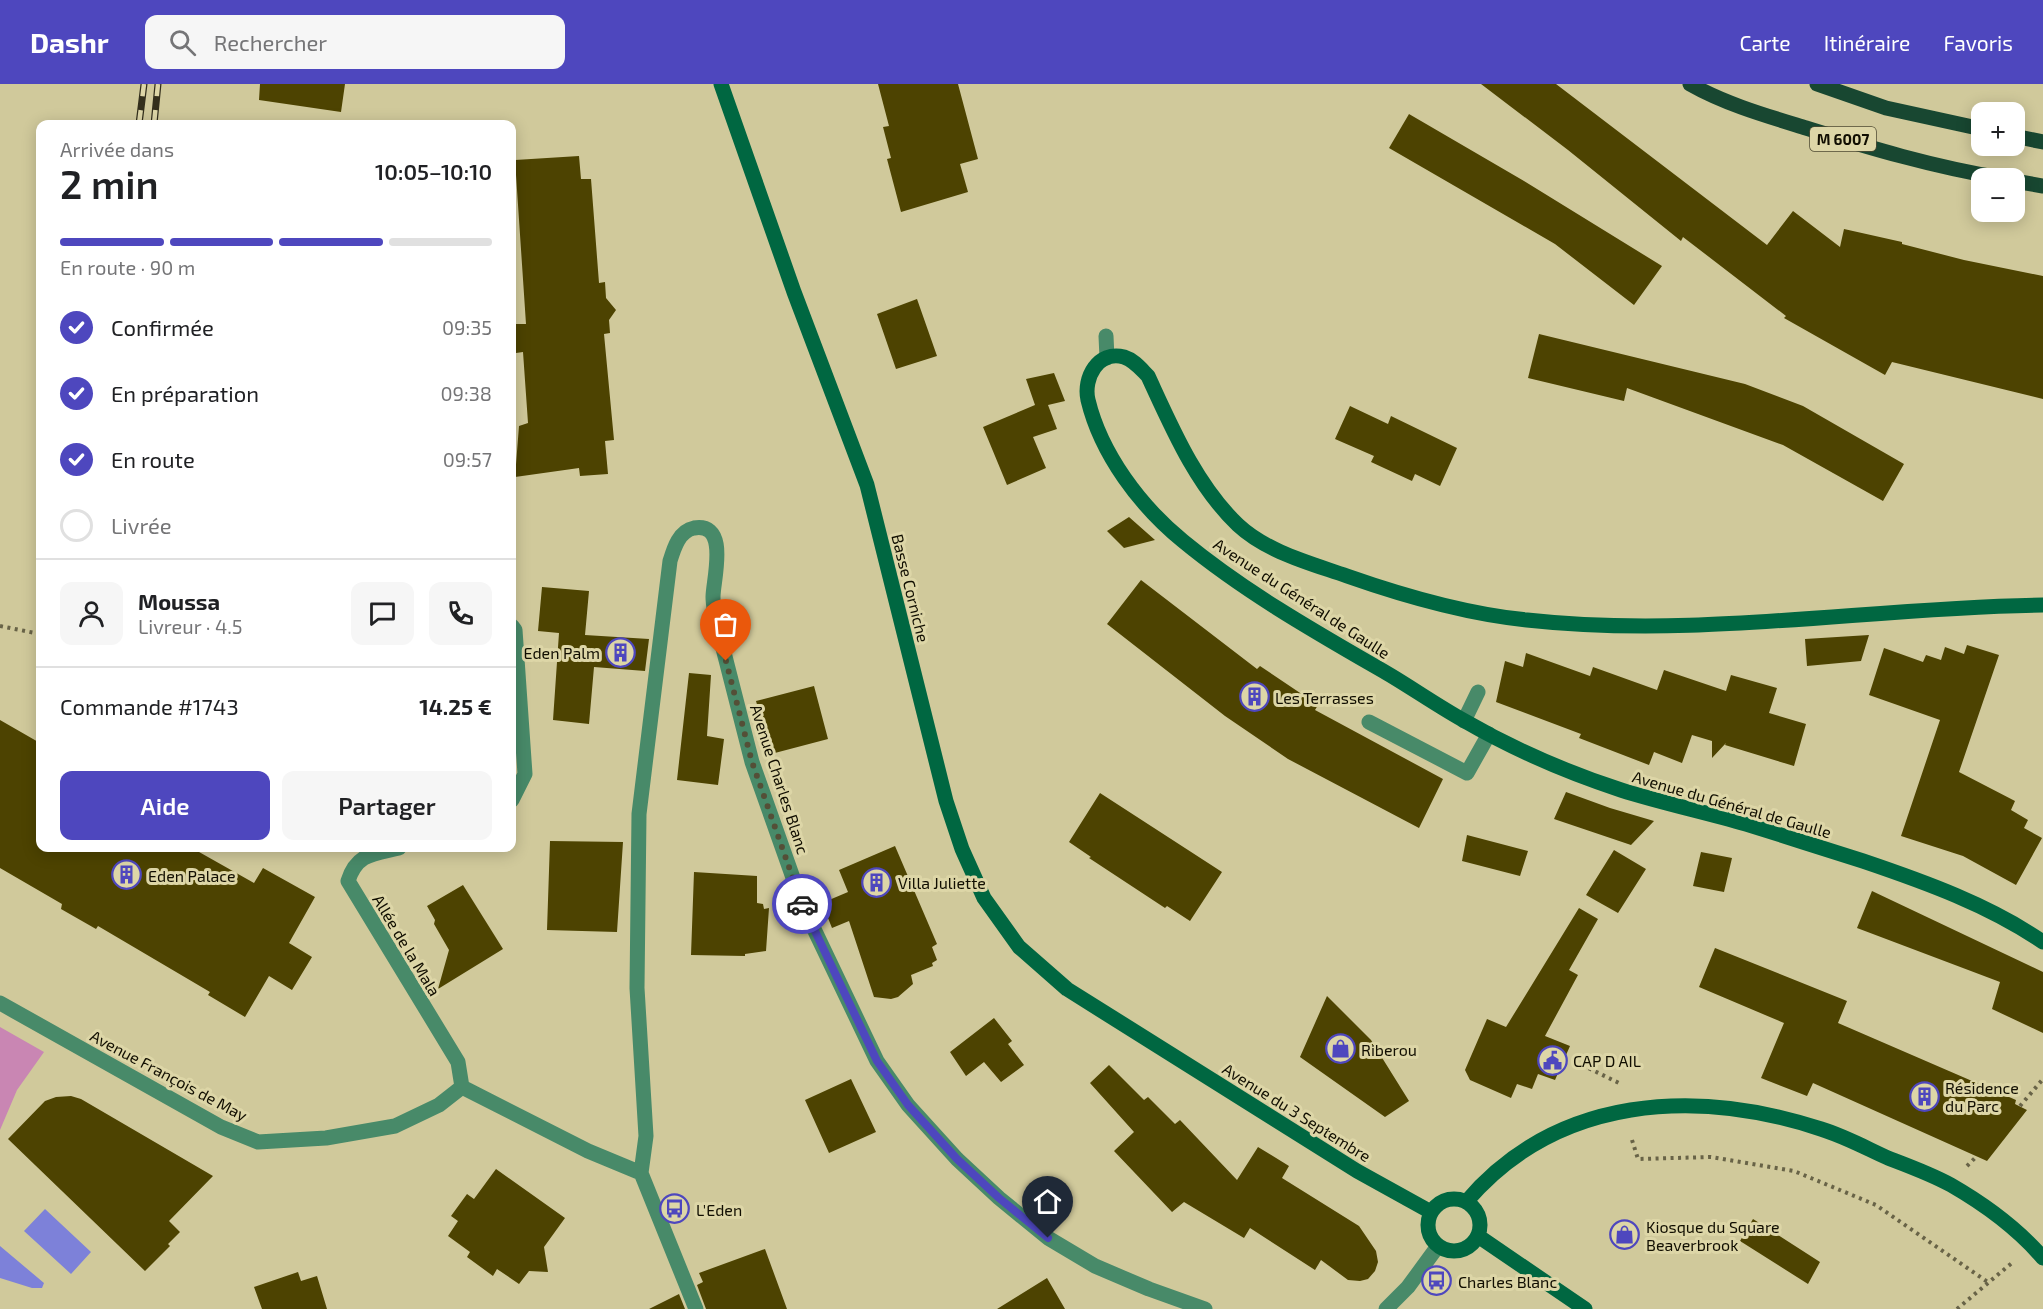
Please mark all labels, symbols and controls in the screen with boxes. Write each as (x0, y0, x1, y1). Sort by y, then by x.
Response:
search box (145, 15, 565, 69)
text: Dashr (30, 25, 109, 59)
icon: search (166, 26, 199, 59)
text: Rechercher (214, 29, 327, 55)
text: Carte (1739, 30, 1791, 55)
text: Itinéraire (1824, 30, 1910, 55)
text: Favoris (1943, 30, 2013, 55)
map controls (1971, 102, 2025, 222)
button: + (1971, 102, 2025, 156)
road number: M 6007 (1810, 127, 1876, 151)
text: Arrivée dans (60, 137, 174, 161)
text: 10:05–10:10 (375, 158, 492, 184)
text: 2 min (60, 160, 159, 207)
button: − (1971, 168, 2025, 222)
text: En route · 90 m (60, 255, 195, 279)
icon: check (60, 311, 93, 344)
text: Confirmée (111, 314, 214, 340)
text: 09:35 (442, 315, 492, 339)
icon: check (60, 377, 93, 410)
text: En préparation (111, 380, 259, 406)
text: 09:38 (441, 381, 492, 405)
icon: check (60, 443, 93, 476)
text: En route (111, 446, 195, 472)
text: 09:57 (443, 447, 492, 471)
text: Livrée (111, 512, 172, 538)
street label: Basse Corniche (888, 532, 934, 644)
street label: Avenue du Général de Gaulle (1210, 534, 1394, 662)
button: person (60, 582, 123, 645)
button: chat (351, 582, 414, 645)
button: phone (429, 582, 492, 645)
text: Moussa (138, 588, 220, 614)
pin (700, 599, 751, 661)
icon: bag (709, 608, 742, 641)
text: Livreur · 4.5 (138, 614, 243, 638)
building icon: Eden Palm (605, 636, 637, 668)
place label: Eden Palm (523, 643, 600, 662)
building icon: Les Terrasses (1238, 681, 1270, 713)
place label: Les Terrasses (1275, 688, 1374, 707)
text: Commande #1743 (60, 693, 239, 719)
text: 14.25 € (419, 693, 492, 719)
street label: Avenue Charles Blanc (747, 702, 813, 856)
street label: Avenue du Général de Gaulle (1630, 766, 1834, 842)
button: Aide (60, 771, 270, 840)
button: Partager (282, 771, 492, 840)
building icon: Eden Palace (111, 859, 143, 891)
place label: Eden Palace (148, 866, 236, 885)
building icon: Villa Juliette (861, 866, 893, 898)
place label: Villa Juliette (898, 873, 986, 892)
courier (772, 874, 832, 934)
icon: car (786, 888, 819, 921)
street label: Allée de la Mala (369, 891, 445, 999)
street label: Avenue François de May (87, 1026, 251, 1126)
shop icon: Riberou (1324, 1033, 1356, 1065)
place label: Riberou (1361, 1040, 1417, 1059)
public building icon: CAP D AIL (1536, 1044, 1568, 1076)
place label: CAP D AIL (1573, 1051, 1641, 1070)
street label: Avenue du 3 Septembre (1219, 1059, 1375, 1165)
place label: Résidence du Parc (1945, 1078, 2019, 1115)
building icon: Résidence du Parc (1908, 1080, 1940, 1112)
pin (1022, 1176, 1073, 1238)
icon: home (1031, 1185, 1064, 1218)
bus stop icon: L'Eden (659, 1193, 691, 1225)
place label: L'Eden (696, 1200, 742, 1219)
place label: Kiosque du Square Beaverbrook (1646, 1217, 1780, 1254)
shop icon: Kiosque du Square Beaverbrook (1609, 1219, 1641, 1251)
bus stop icon: Charles Blanc (1421, 1265, 1453, 1297)
place label: Charles Blanc (1458, 1272, 1557, 1291)

